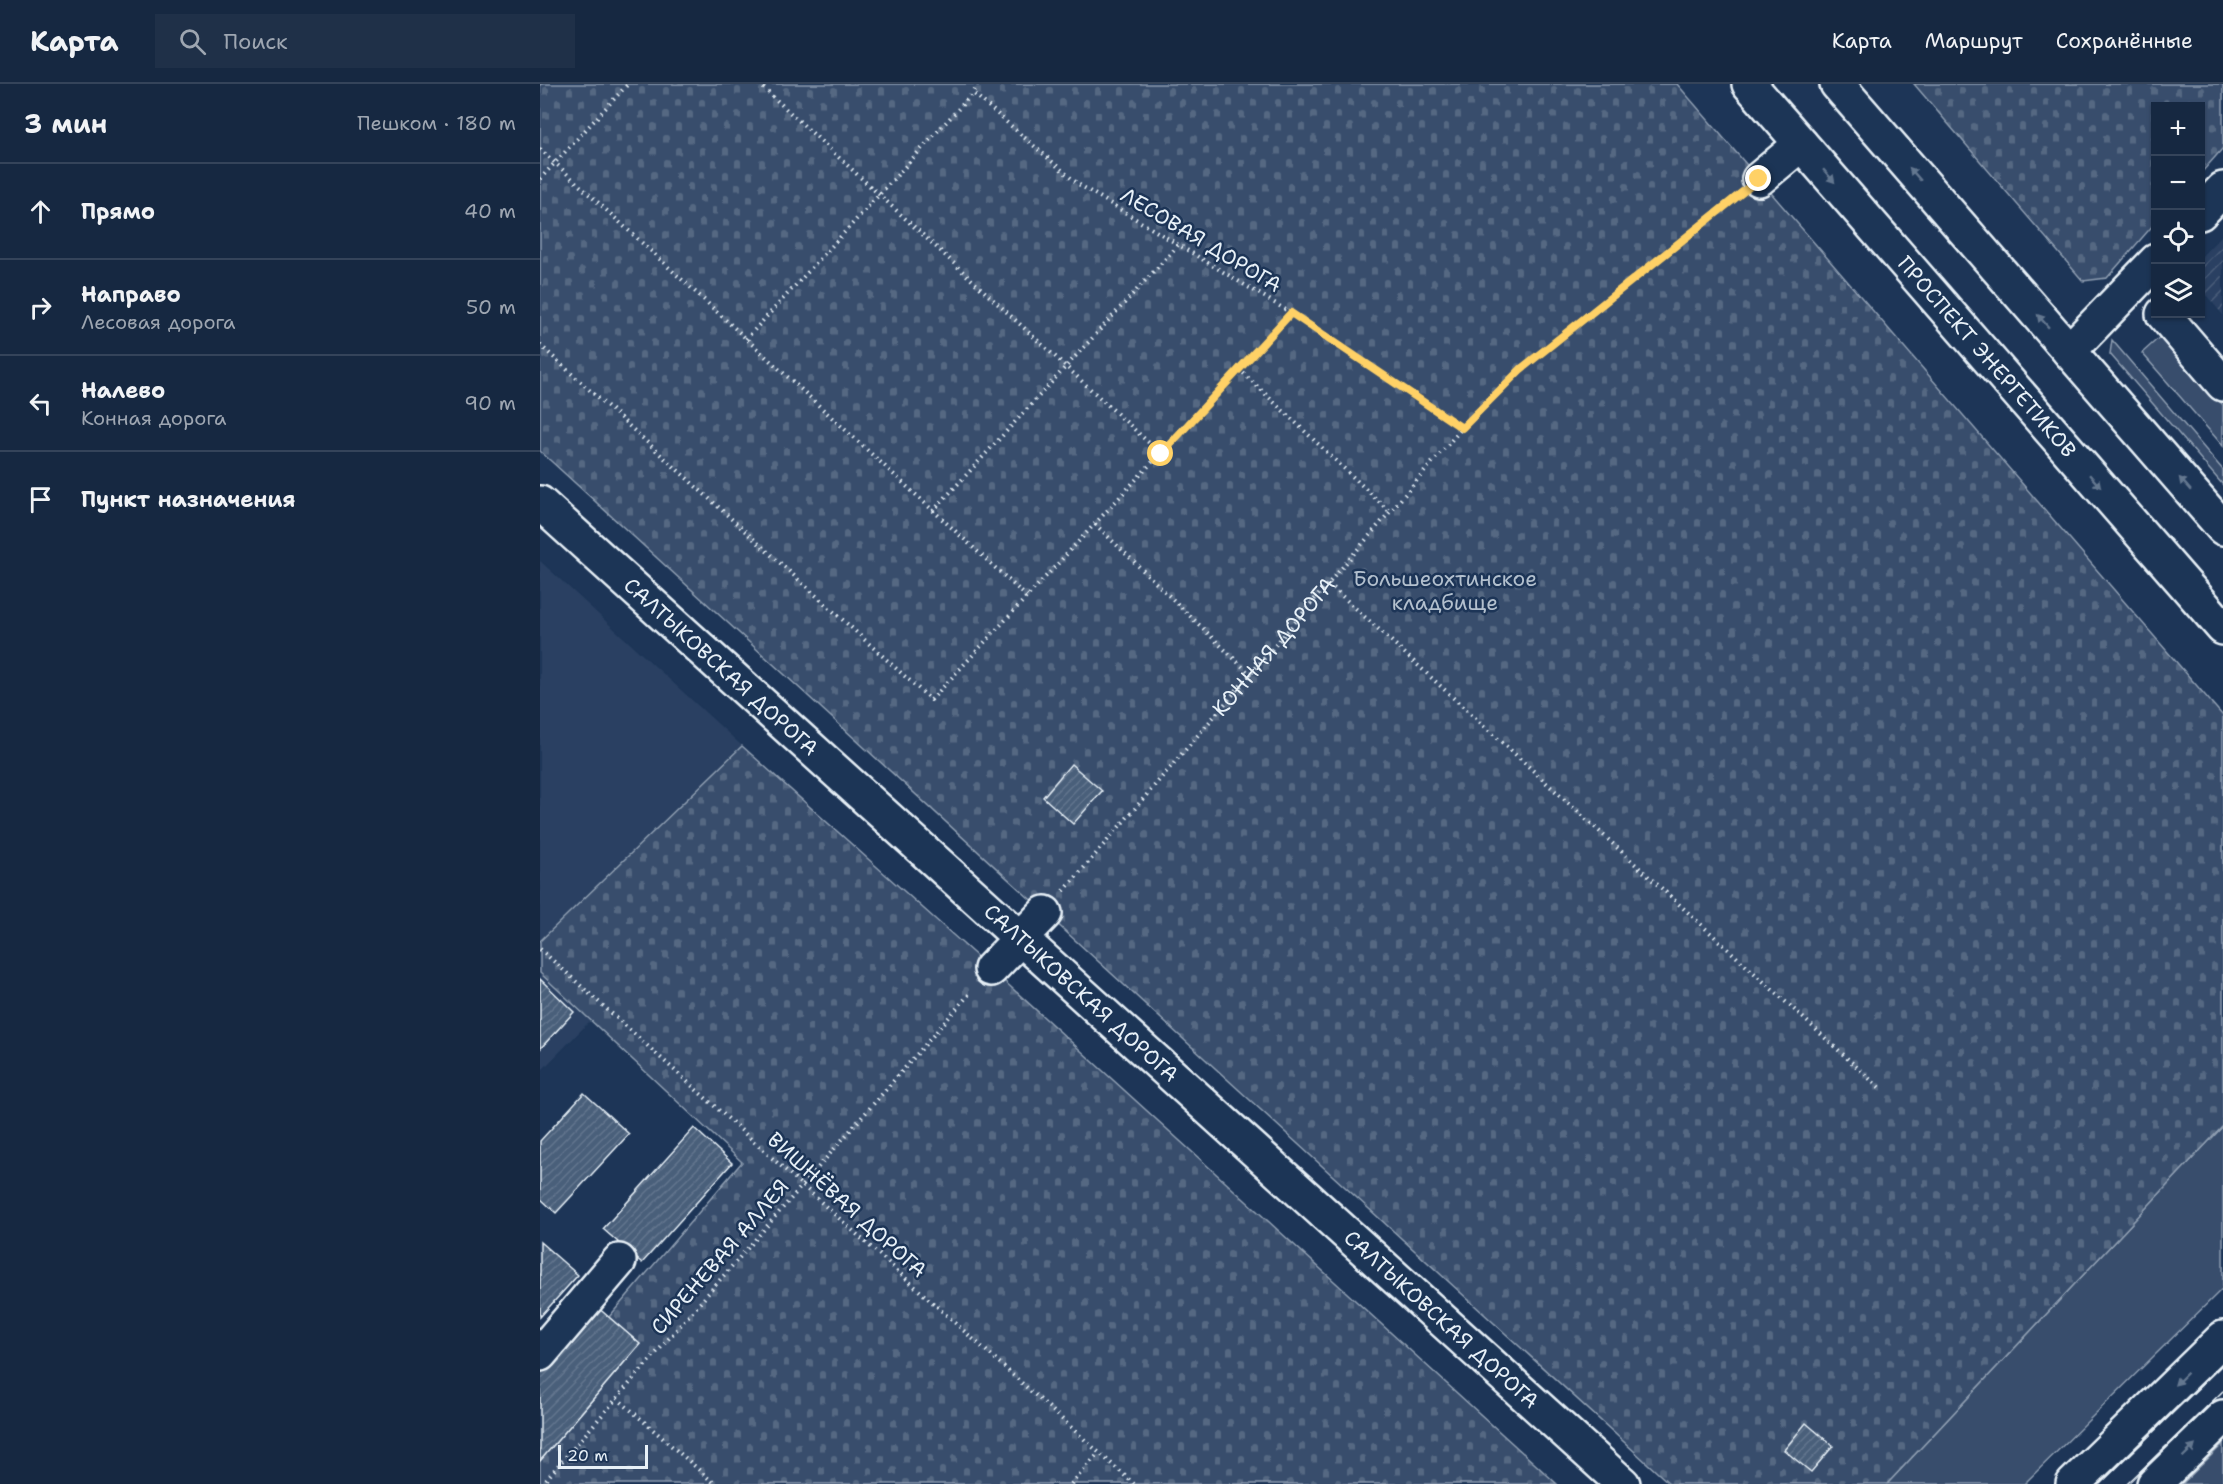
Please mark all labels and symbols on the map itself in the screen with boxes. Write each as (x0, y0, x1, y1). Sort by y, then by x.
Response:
route end (1745, 165, 1771, 191)
one-way arrow (1908, 166, 1922, 181)
one-way arrow (1822, 168, 1836, 183)
street label: ЛЕСОВАЯ ДОРОГА (1115, 181, 1287, 299)
street label: ПРОСПЕКТ ЭНЕРГЕТИКОВ (1891, 250, 2082, 464)
one-way arrow (2037, 314, 2050, 329)
route start (1147, 440, 1173, 466)
one-way arrow (2088, 473, 2101, 488)
one-way arrow (2179, 477, 2192, 492)
park label: Большеохтинское кладбище (1353, 565, 1537, 617)
street label: САЛТЫКОВСКАЯ ДОРОГА (618, 571, 824, 762)
street label: КОННАЯ ДОРОГА (1206, 571, 1342, 722)
street label: САЛТЫКОВСКАЯ ДОРОГА (978, 898, 1184, 1089)
street label: ВИШНЁВАЯ ДОРОГА (761, 1126, 933, 1284)
street label: СИРЕНЕВАЯ АЛЛЕЯ (645, 1173, 795, 1341)
street label: САЛТЫКОВСКАЯ ДОРОГА (1338, 1224, 1545, 1415)
one-way arrow (2175, 1371, 2189, 1385)
scale bar (558, 1442, 648, 1470)
one-way arrow (2181, 1444, 2195, 1458)

